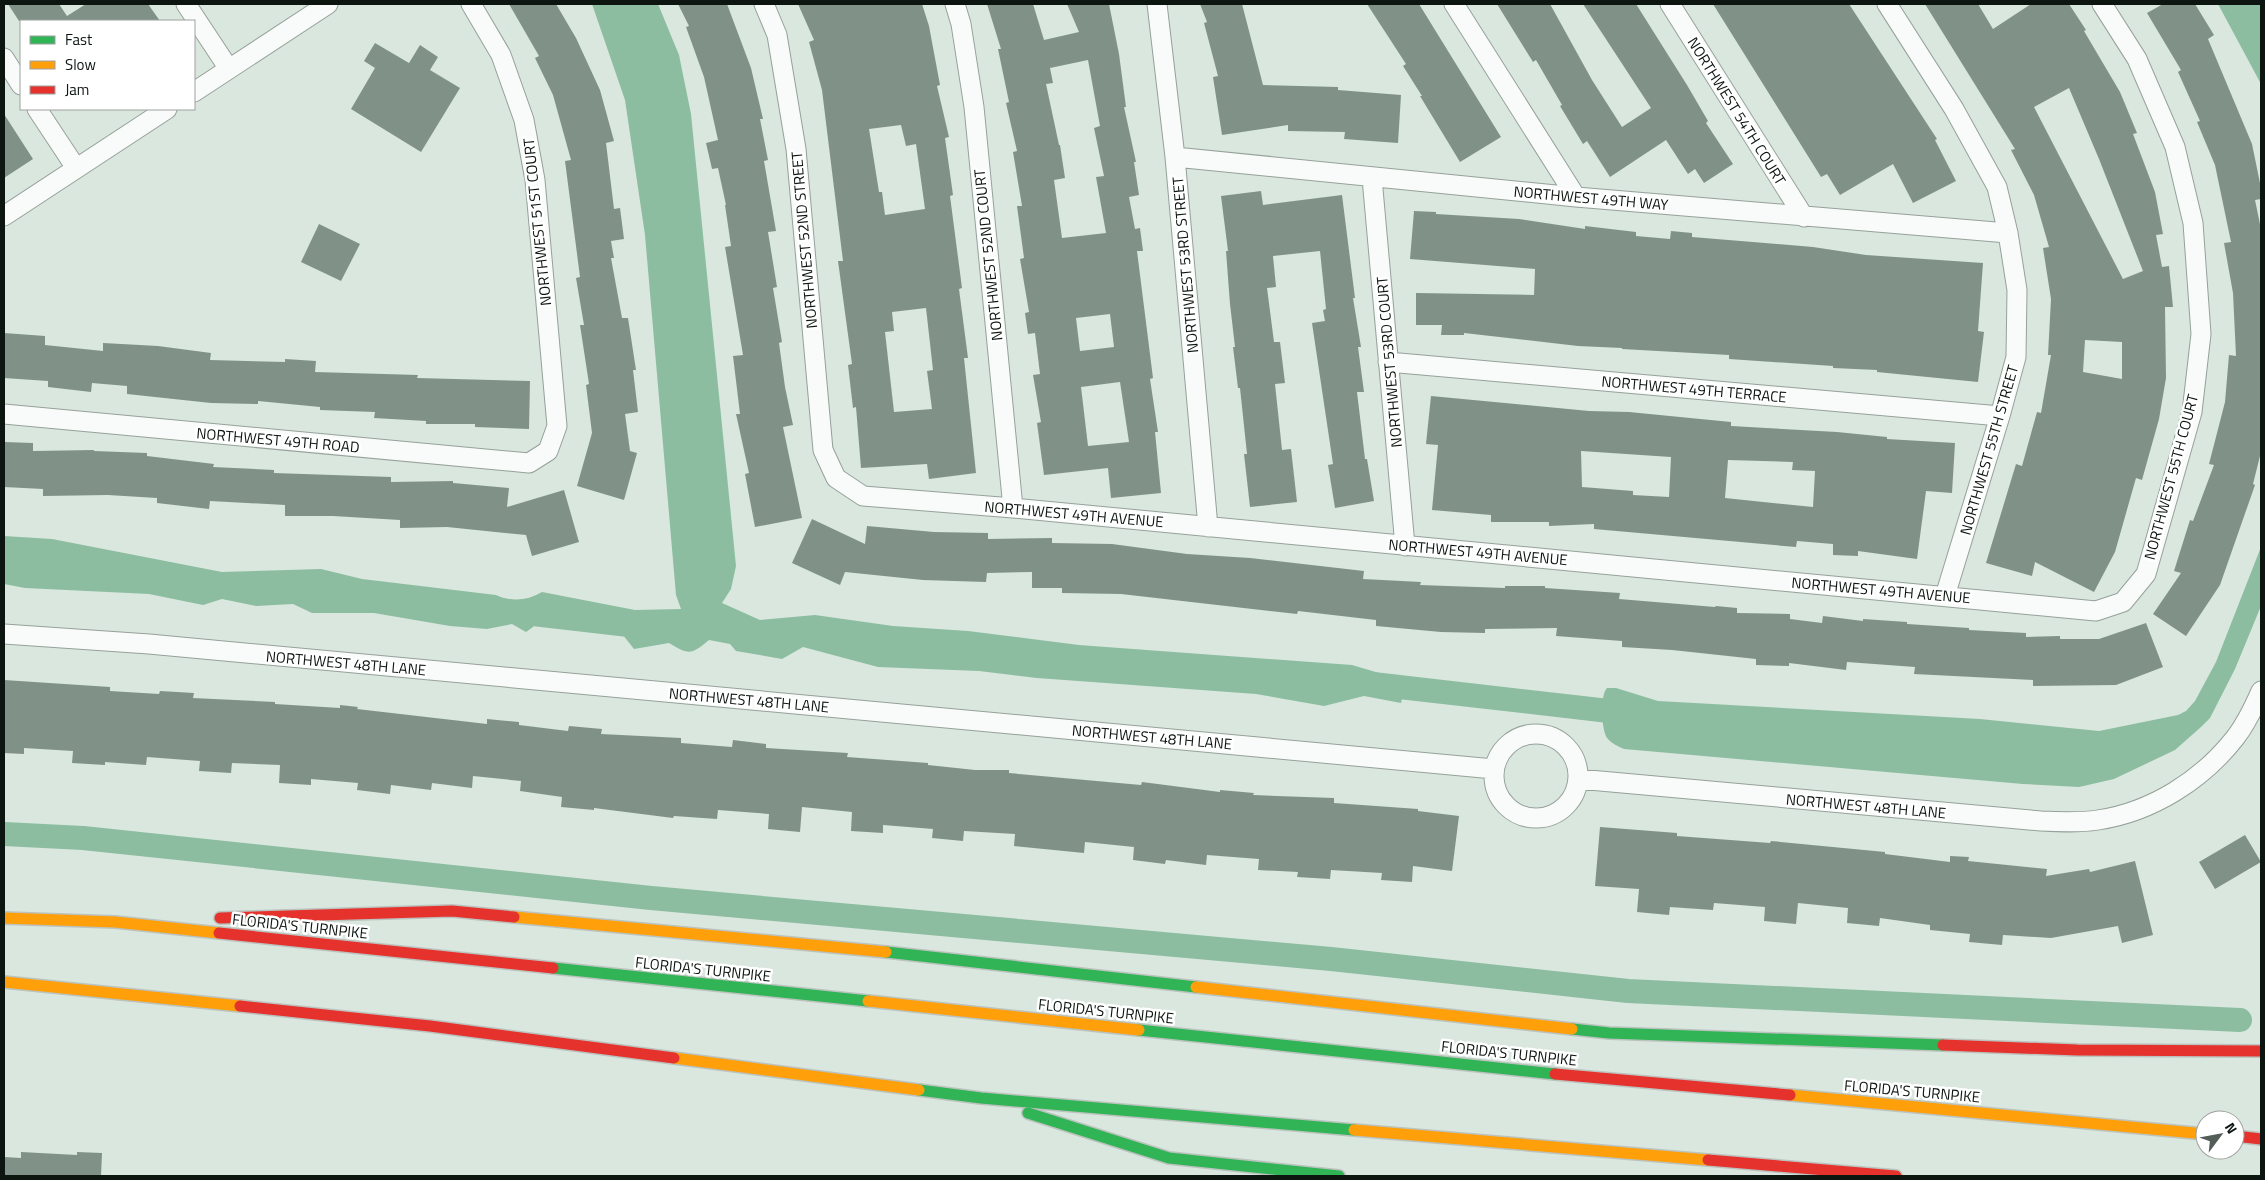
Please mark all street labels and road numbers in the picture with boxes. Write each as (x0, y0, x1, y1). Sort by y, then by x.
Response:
street label: NORTHWEST 54TH COURT (1682, 33, 1792, 190)
street label: NORTHWEST 51ST COURT (517, 137, 557, 307)
street label: NORTHWEST 52ND STREET (785, 150, 823, 330)
street label: NORTHWEST 52ND COURT (968, 168, 1008, 342)
street label: NORTHWEST 53RD STREET (1166, 176, 1204, 354)
street label: NORTHWEST 49TH WAY (1513, 180, 1669, 216)
street label: NORTHWEST 53RD COURT (1370, 275, 1408, 448)
street label: NORTHWEST 55TH STREET (1954, 362, 2024, 538)
street label: NORTHWEST 49TH TERRACE (1600, 369, 1788, 409)
street label: NORTHWEST 55TH COURT (2138, 391, 2204, 562)
street label: NORTHWEST 49TH ROAD (195, 421, 361, 459)
street label: NORTHWEST 49TH AVENUE (983, 495, 1165, 533)
street label: NORTHWEST 49TH AVENUE (1387, 533, 1569, 571)
street label: NORTHWEST 49TH AVENUE (1790, 571, 1972, 609)
street label: NORTHWEST 48TH LANE (265, 645, 427, 681)
street label: NORTHWEST 48TH LANE (668, 682, 830, 718)
street label: NORTHWEST 48TH LANE (1071, 719, 1233, 755)
street label: NORTHWEST 48TH LANE (1785, 788, 1947, 824)
street label: FLORIDA'S TURNPIKE (231, 907, 369, 945)
street label: FLORIDA'S TURNPIKE (634, 950, 772, 988)
street label: FLORIDA'S TURNPIKE (1037, 992, 1175, 1030)
street label: FLORIDA'S TURNPIKE (1440, 1034, 1578, 1072)
street label: FLORIDA'S TURNPIKE (1843, 1074, 1981, 1108)

